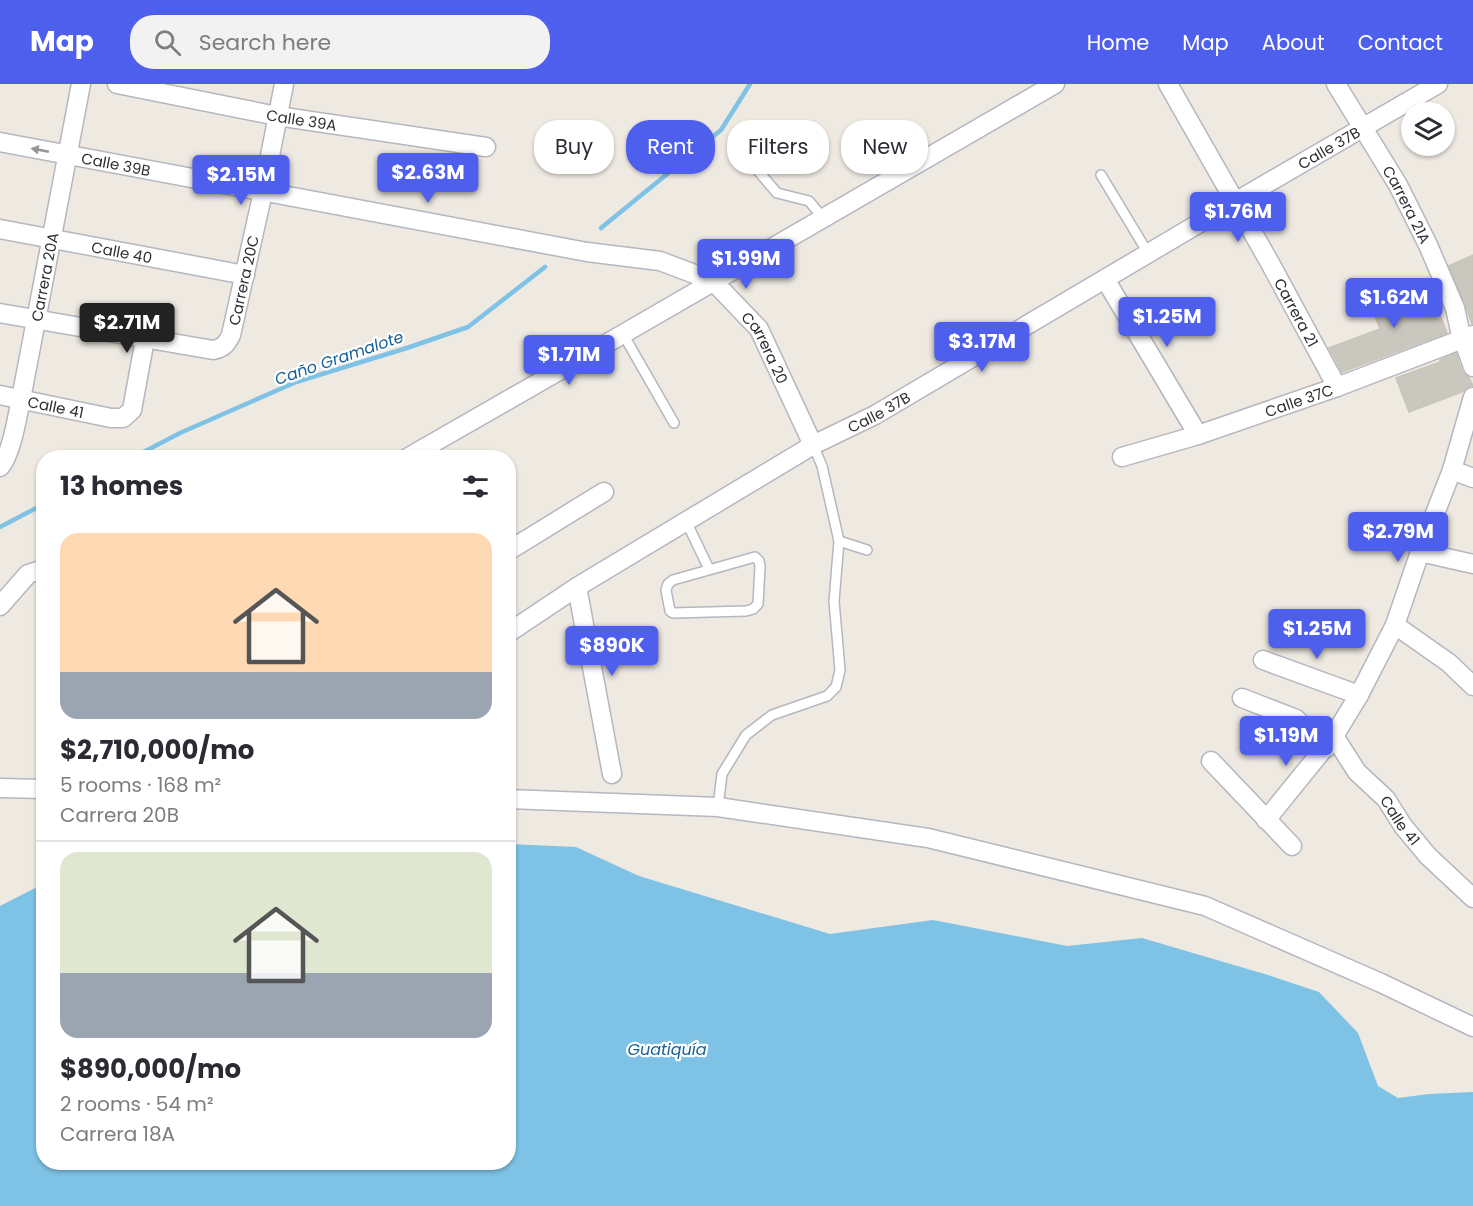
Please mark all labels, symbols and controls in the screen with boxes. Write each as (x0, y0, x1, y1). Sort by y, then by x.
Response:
search box (130, 15, 550, 69)
text: Map (30, 22, 94, 61)
icon: search (151, 26, 184, 59)
text: Search here (199, 27, 331, 58)
text: Home (1087, 28, 1149, 57)
text: Map (1182, 28, 1229, 57)
text: About (1262, 28, 1325, 57)
text: Contact (1358, 28, 1443, 57)
map controls (1401, 102, 1455, 156)
button: layers (1401, 102, 1455, 156)
street label: Calle 39A (265, 104, 338, 135)
chip: Buy (534, 120, 614, 174)
chip: Rent (626, 120, 715, 174)
chip: Filters (727, 120, 829, 174)
chip: New (841, 120, 928, 174)
street label: Calle 37B (1294, 121, 1364, 174)
one-way arrow (31, 145, 50, 154)
street label: Calle 39B (80, 147, 152, 180)
pin: $2.63M (379, 153, 477, 204)
pin: $2.15M (192, 155, 290, 206)
text: $2.63M (391, 158, 465, 186)
text: $2.15M (206, 160, 276, 188)
street label: Carrera 21A (1378, 161, 1436, 247)
pin: $1.76M (1189, 192, 1287, 243)
text: $1.76M (1204, 197, 1272, 225)
street label: Carrera 20A (25, 231, 63, 323)
street label: Carrera 20C (223, 233, 264, 327)
street label: Calle 40 (90, 236, 154, 268)
pin: $1.99M (697, 239, 795, 290)
text: $1.99M (711, 244, 781, 272)
street label: Carrera 21 (1269, 274, 1324, 350)
pin: $1.62M (1345, 278, 1443, 329)
text: $1.62M (1360, 283, 1428, 311)
pin: $1.25M (1118, 297, 1216, 348)
text: $1.25M (1132, 302, 1202, 330)
pin: $2.71M (78, 303, 176, 354)
street label: Carrera 20 (737, 307, 793, 387)
text: $2.71M (94, 308, 160, 336)
pin: $3.17M (933, 322, 1031, 373)
water label: Caño Gramalote (271, 325, 407, 391)
text: $3.17M (948, 327, 1016, 355)
pin: $1.71M (520, 335, 618, 386)
text: $1.71M (538, 340, 600, 368)
street label: Calle 37C (1262, 379, 1336, 422)
street label: Calle 37B (844, 386, 914, 437)
street label: Calle 41 (26, 391, 86, 423)
text: 13 homes (60, 468, 183, 504)
icon: filters (459, 470, 492, 503)
pin: $2.79M (1349, 512, 1447, 563)
text: $2.79M (1362, 517, 1434, 545)
icon: home (222, 572, 330, 680)
pin: $1.25M (1268, 609, 1366, 660)
text: $1.25M (1282, 614, 1352, 642)
pin: $890K (570, 626, 654, 677)
text: $890K (579, 631, 645, 659)
pin: $1.19M (1237, 716, 1335, 767)
text: $1.19M (1254, 721, 1318, 749)
text: $2,710,000/mo (60, 732, 254, 768)
text: 5 rooms · 168 m² (60, 771, 221, 799)
street label: Calle 41 (1376, 791, 1425, 850)
text: Carrera 20B (60, 801, 179, 829)
icon: home (222, 891, 330, 999)
water label: Guatiquía (627, 1038, 707, 1061)
text: $890,000/mo (60, 1051, 241, 1087)
text: 2 rooms · 54 m² (60, 1090, 214, 1118)
text: Carrera 18A (60, 1120, 175, 1148)

